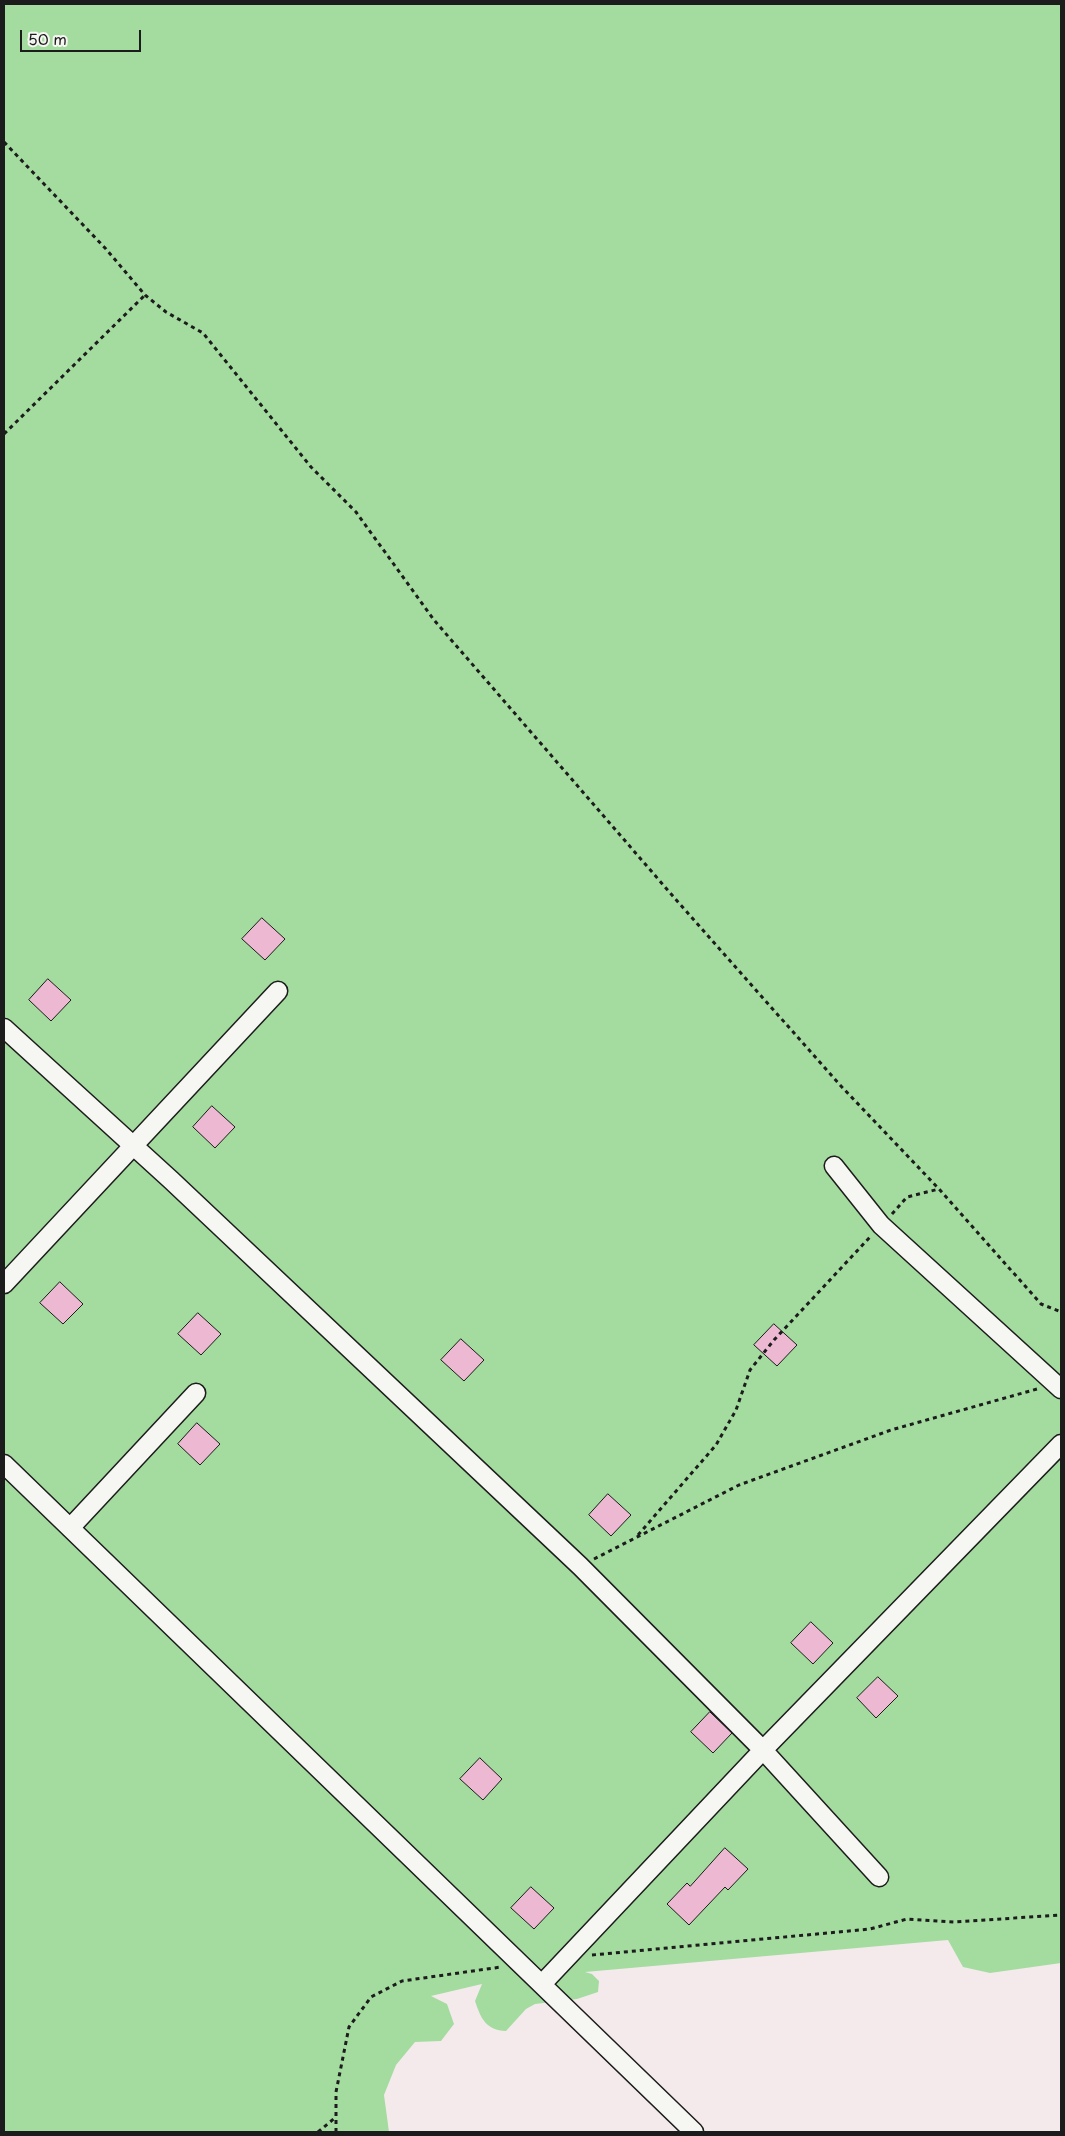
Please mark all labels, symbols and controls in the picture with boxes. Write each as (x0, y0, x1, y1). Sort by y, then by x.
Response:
scale bar (22, 20, 144, 52)
text: 50 m (28, 27, 67, 50)

